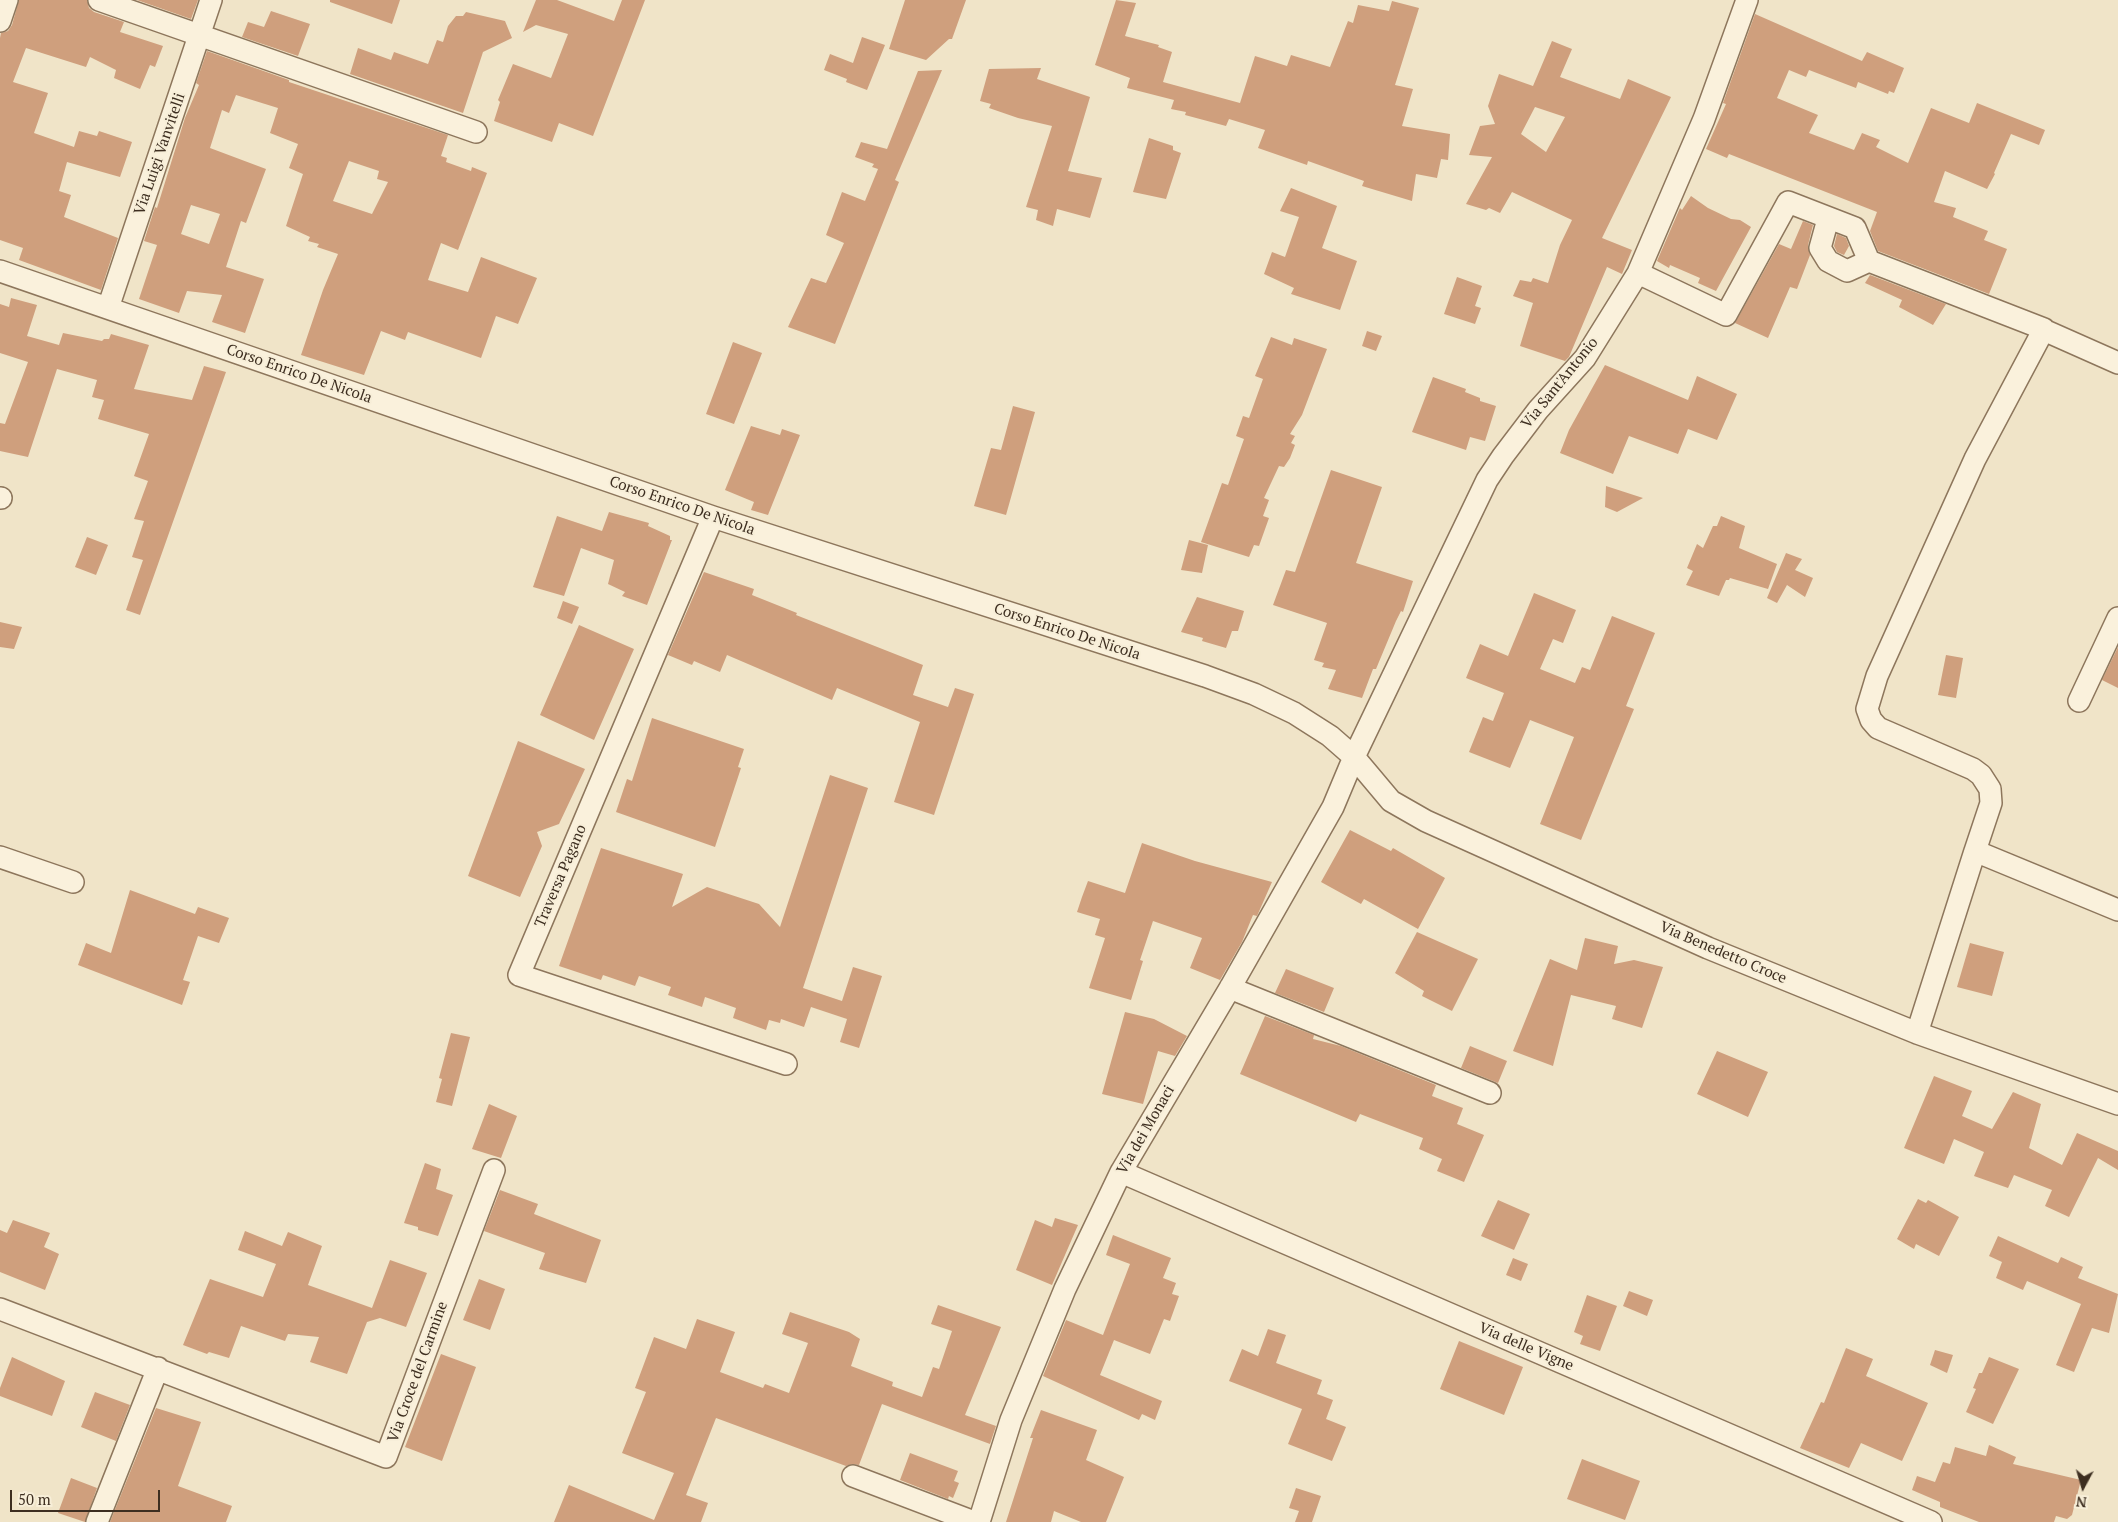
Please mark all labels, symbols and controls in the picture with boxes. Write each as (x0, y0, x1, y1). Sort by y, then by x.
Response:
street label: Via Luigi Vanvitelli (131, 91, 189, 217)
street label: Via Sant'Antonio (1518, 334, 1602, 432)
street label: Corso Enrico De Nicola (224, 341, 374, 407)
street label: Corso Enrico De Nicola (607, 473, 757, 539)
street label: Corso Enrico De Nicola (992, 600, 1142, 664)
street label: Traversa Pagano (531, 822, 591, 930)
street label: Via Benedetto Croce (1657, 918, 1789, 988)
street label: Via dei Monaci (1113, 1082, 1179, 1178)
street label: Via Croce del Carmine (384, 1299, 452, 1445)
street label: Via delle Vigne (1476, 1319, 1576, 1375)
north arrow (2058, 1462, 2108, 1512)
scale bar (12, 1480, 162, 1512)
text: 50 m (18, 1489, 51, 1509)
text: N (2075, 1492, 2088, 1512)

